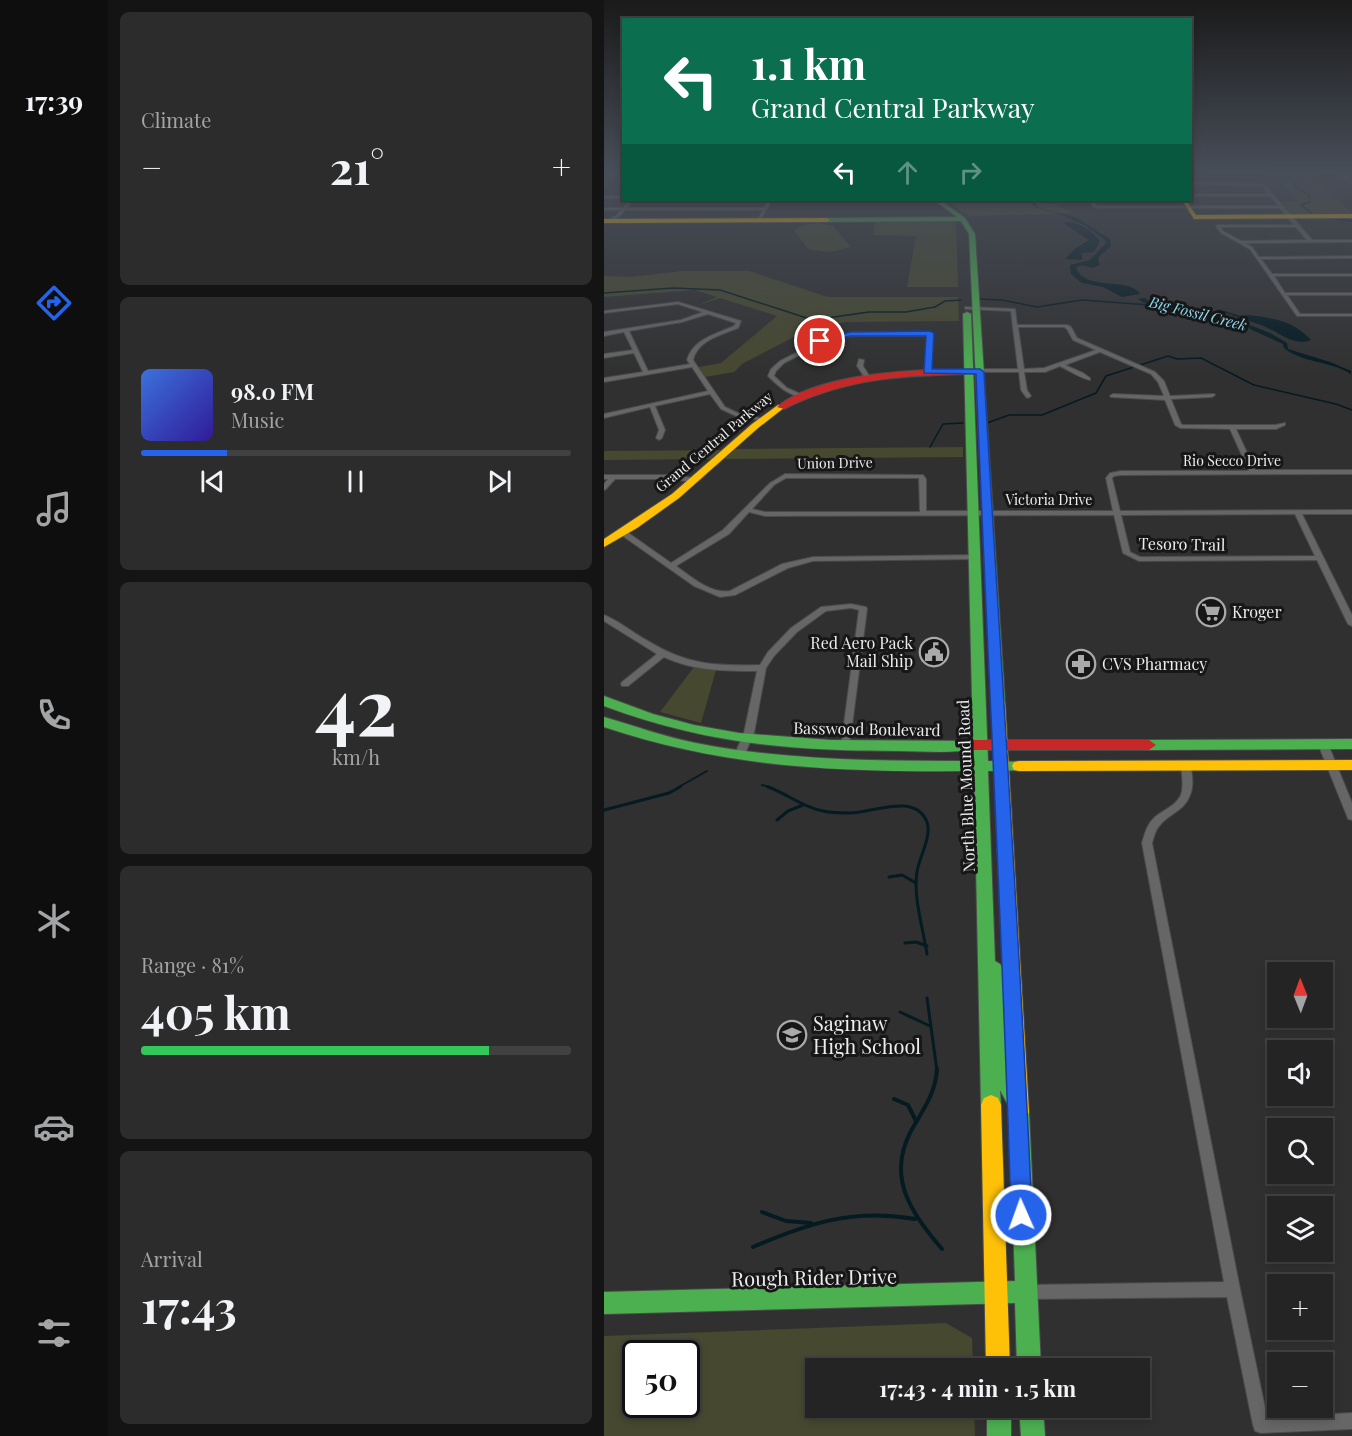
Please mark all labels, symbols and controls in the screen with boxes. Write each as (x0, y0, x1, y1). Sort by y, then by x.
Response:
text: 1.1 km (751, 35, 866, 91)
icon: left (652, 42, 730, 120)
text: 17:39 (25, 82, 83, 118)
text: Grand Central Parkway (751, 89, 1035, 125)
text: Climate (141, 106, 211, 133)
text: 21° (330, 136, 384, 196)
text: − (141, 144, 162, 188)
text: + (552, 144, 571, 188)
icon: left (828, 156, 861, 189)
icon: ahead (891, 156, 924, 189)
icon: right (954, 156, 987, 189)
icon: directions (33, 282, 75, 324)
water label: Big Fossil Creek (1146, 291, 1249, 335)
pin (794, 315, 845, 366)
icon: arrive (803, 324, 836, 357)
text: 98.0 FM (231, 376, 314, 406)
street label: Grand Central Parkway (651, 387, 776, 496)
text: Music (231, 406, 284, 433)
street label: Rio Secco Drive (1183, 451, 1281, 470)
street label: Union Drive (797, 452, 873, 473)
icon: previous (196, 465, 229, 498)
icon: pause (339, 465, 372, 498)
icon: next (483, 465, 516, 498)
icon: music (33, 488, 75, 530)
street label: Victoria Drive (1005, 490, 1092, 509)
street label: Tesoro Trail (1138, 532, 1226, 555)
supermarket icon: Kroger (1195, 596, 1227, 628)
place label: Kroger (1232, 601, 1282, 622)
place label: Red Aero Pack Mail Ship (810, 632, 913, 671)
public building icon: Red Aero Pack Mail Ship (918, 636, 950, 668)
pharmacy icon: CVS Pharmacy (1065, 648, 1097, 680)
text: 42 (315, 652, 397, 756)
place label: CVS Pharmacy (1102, 653, 1207, 674)
icon: phone (33, 694, 75, 736)
street label: North Blue Mound Road (952, 699, 979, 873)
street label: Basswood Boulevard (793, 717, 941, 740)
text: km/h (332, 743, 380, 770)
icon: climate (33, 900, 75, 942)
text: Range · 81% (141, 951, 244, 978)
north arrow (1267, 962, 1333, 1028)
map controls (1267, 962, 1333, 1418)
text: 405 km (141, 981, 291, 1041)
place label: Saginaw High School (813, 1009, 921, 1059)
school or university icon: Saginaw High School (776, 1019, 808, 1051)
button: sound (1267, 1040, 1333, 1106)
icon: car (33, 1106, 75, 1148)
button: search (1267, 1118, 1333, 1184)
position arrow (989, 1183, 1053, 1247)
button: layers (1267, 1196, 1333, 1262)
text: Arrival (141, 1245, 203, 1272)
street label: Rough Rider Drive (731, 1262, 897, 1291)
button: + (1267, 1274, 1333, 1340)
text: 17:43 (141, 1275, 237, 1335)
icon: filters (33, 1312, 75, 1354)
speed limit sign: 50 (622, 1340, 700, 1418)
button: − (1267, 1352, 1333, 1418)
text: 17:43 · 4 min · 1.5 km (879, 1373, 1076, 1403)

